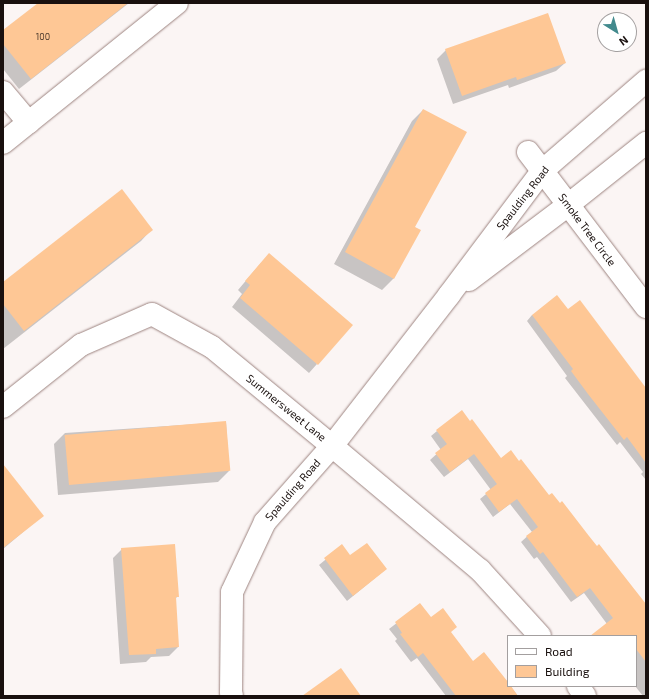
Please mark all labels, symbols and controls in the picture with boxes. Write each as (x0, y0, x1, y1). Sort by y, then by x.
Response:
north arrow (597, 12, 637, 52)
house number: 100 (36, 32, 50, 42)
text: N (617, 34, 631, 49)
street label: Spaulding Road (494, 163, 552, 233)
street label: Smoke Tree Circle (555, 191, 619, 269)
street label: Summersweet Lane (243, 372, 329, 444)
street label: Spaulding Road (263, 456, 323, 524)
legend (507, 635, 637, 687)
text: Road (545, 644, 573, 658)
text: Building (545, 664, 589, 678)

